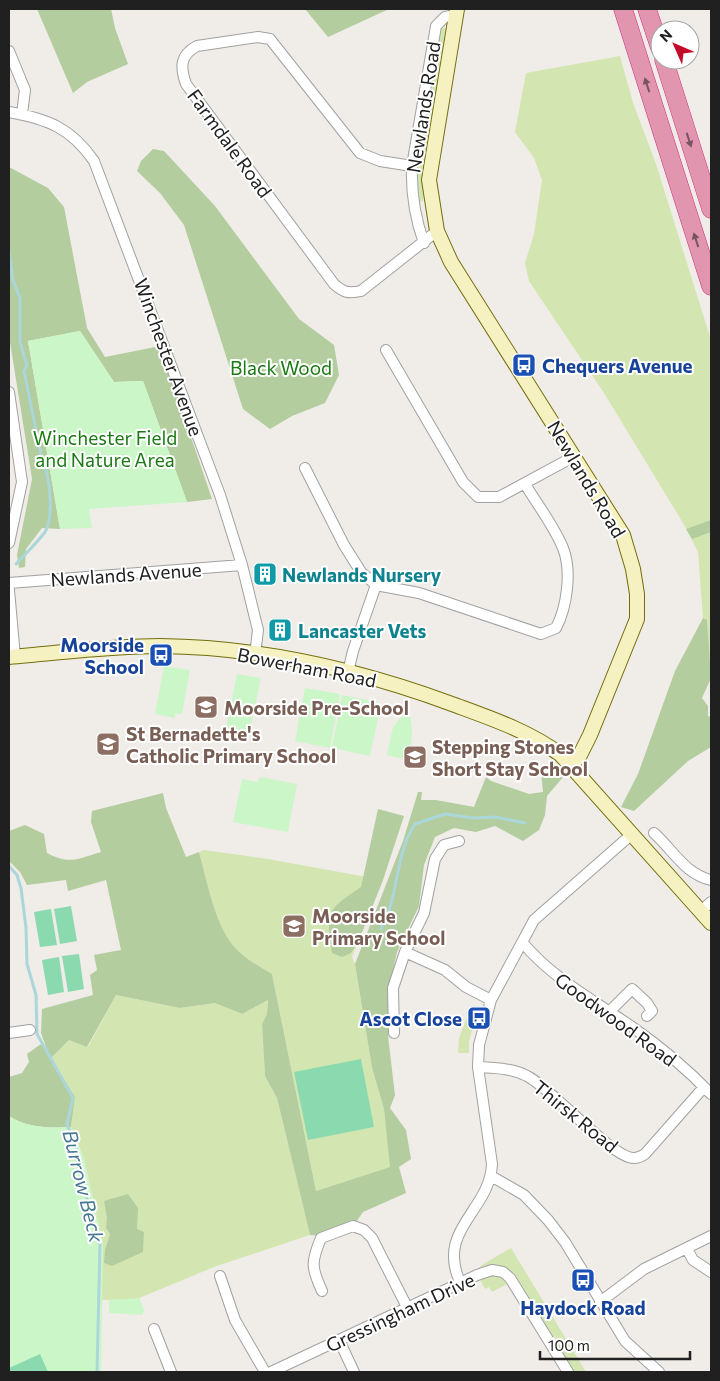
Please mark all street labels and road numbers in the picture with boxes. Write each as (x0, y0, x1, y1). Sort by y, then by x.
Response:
street label: Newlands Road (401, 40, 445, 174)
street label: Farmdale Road (183, 84, 277, 202)
street label: Winchester Avenue (130, 275, 208, 439)
street label: Newlands Road (543, 416, 631, 542)
street label: Newlands Avenue (50, 557, 202, 591)
street label: Bowerham Road (236, 642, 378, 692)
street label: Goodwood Road (551, 967, 681, 1071)
street label: Thirsk Road (529, 1075, 623, 1157)
street label: Gressingham Drive (322, 1267, 478, 1357)

